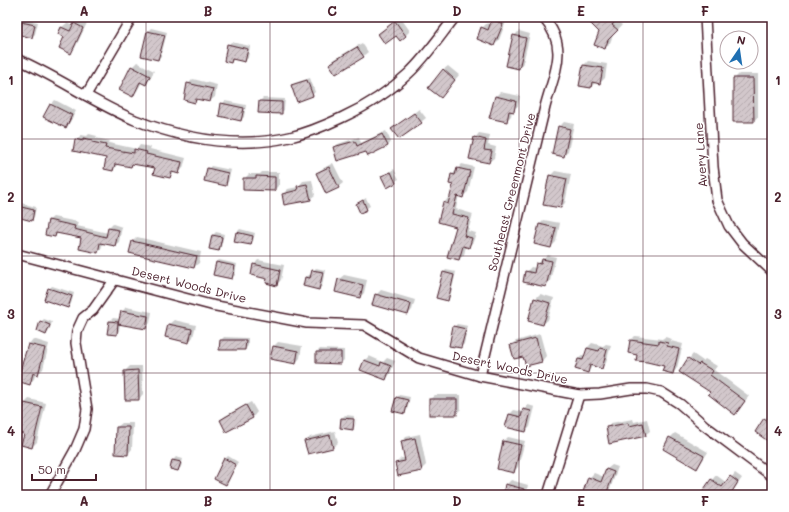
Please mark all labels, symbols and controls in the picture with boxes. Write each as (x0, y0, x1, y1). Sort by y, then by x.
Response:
text: A (79, 2, 89, 19)
text: B (204, 2, 213, 19)
text: C (327, 2, 337, 19)
text: D (452, 2, 462, 19)
text: E (577, 2, 585, 19)
text: F (701, 2, 709, 19)
north arrow (719, 30, 759, 70)
text: N (736, 32, 747, 48)
text: 1 (8, 71, 14, 88)
text: 1 (775, 71, 781, 88)
street label: Southeast Greenmont Drive (484, 111, 539, 273)
street label: Avery Lane (690, 122, 710, 188)
text: 2 (7, 188, 15, 205)
text: 2 (774, 188, 782, 205)
street label: Desert Woods Drive (130, 262, 248, 306)
text: 3 (7, 305, 15, 322)
text: 3 (774, 305, 782, 322)
street label: Desert Woods Drive (451, 347, 570, 387)
text: 4 (7, 422, 15, 439)
text: 4 (774, 422, 782, 439)
scale bar (32, 456, 96, 482)
text: 50 m (38, 461, 66, 477)
text: A (79, 492, 89, 509)
text: B (204, 492, 213, 509)
text: C (327, 492, 337, 509)
text: D (452, 492, 462, 509)
text: E (577, 492, 585, 509)
text: F (701, 492, 709, 509)

